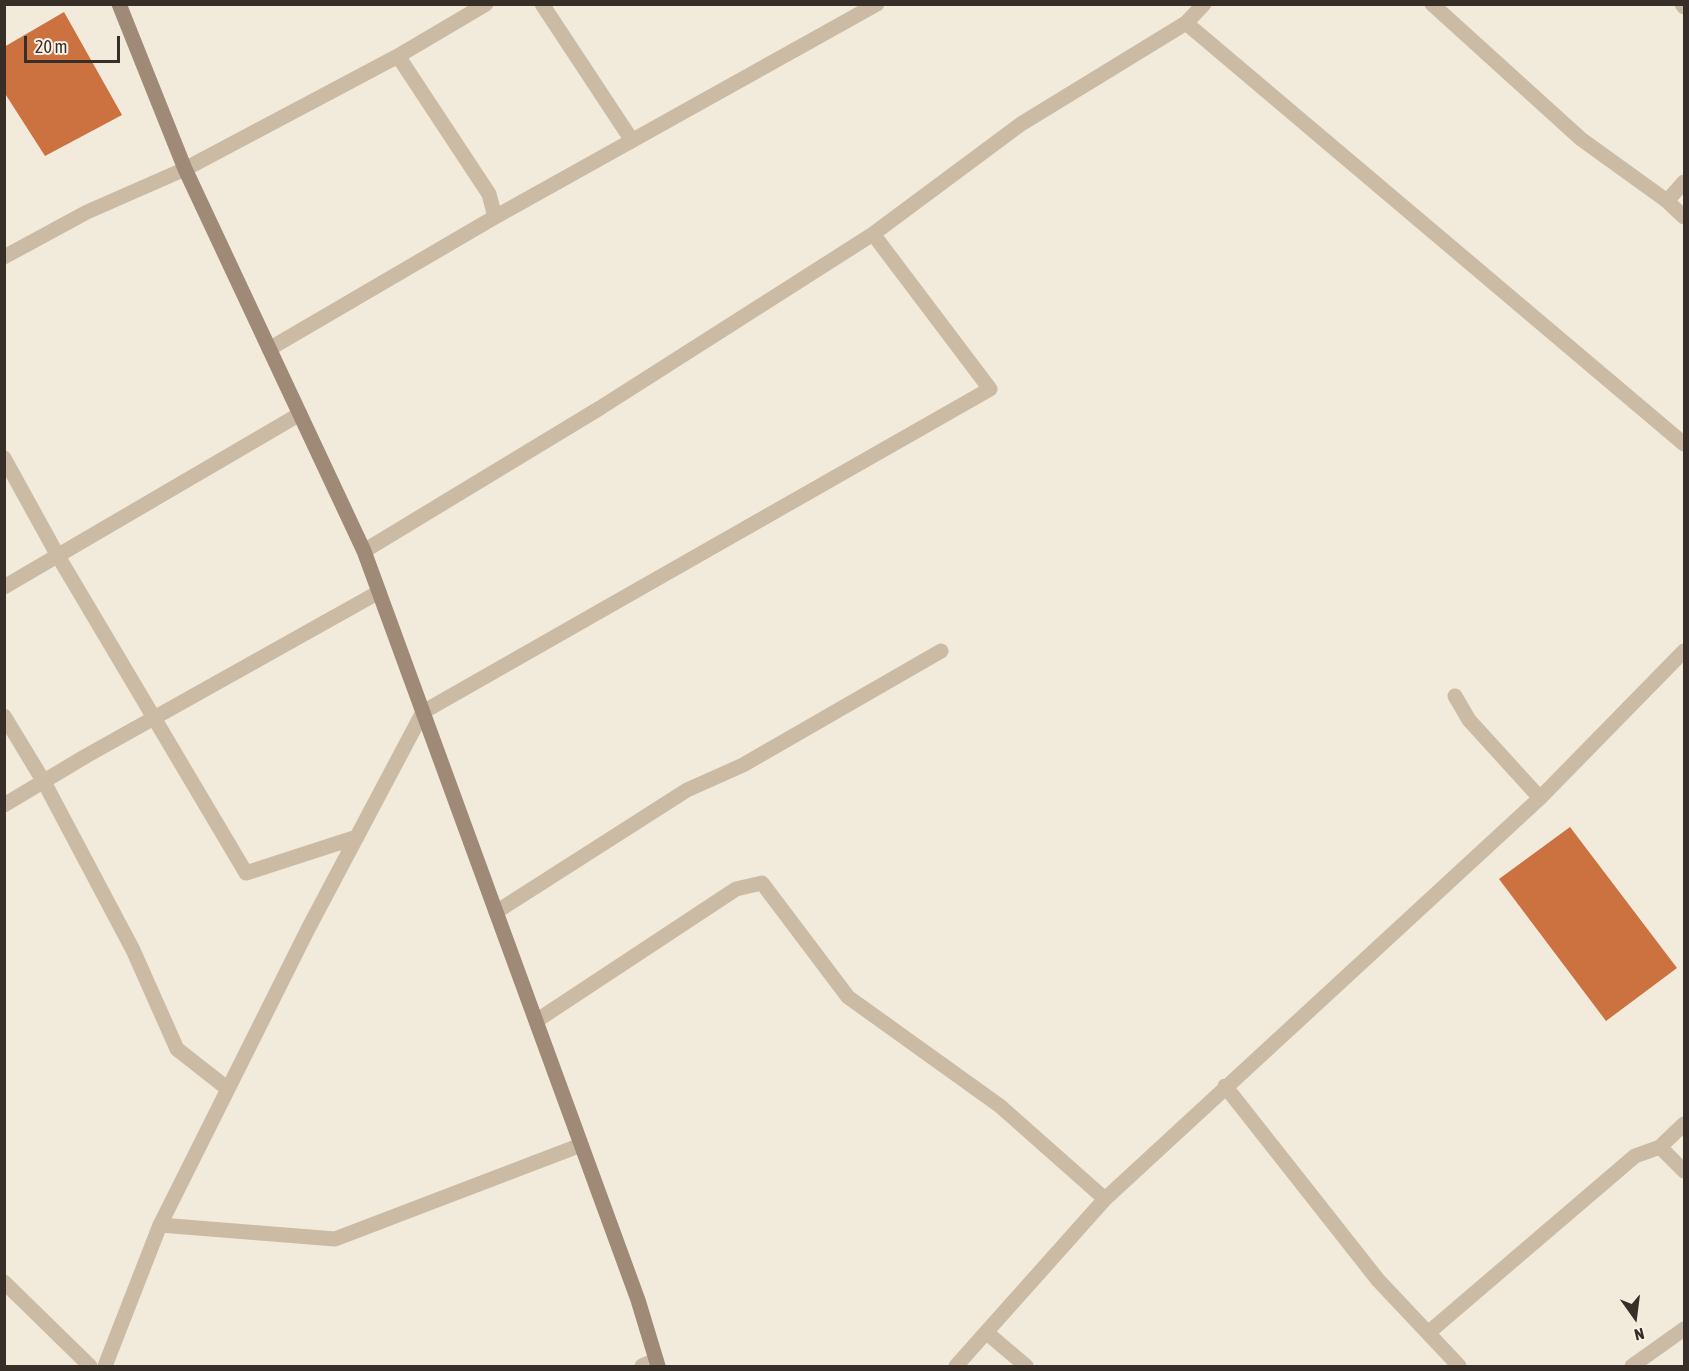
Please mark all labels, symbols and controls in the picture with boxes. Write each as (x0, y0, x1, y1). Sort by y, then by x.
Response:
scale bar (27, 24, 123, 62)
text: 20 m (35, 36, 67, 57)
north arrow (1605, 1287, 1665, 1347)
text: N (1633, 1325, 1646, 1344)

